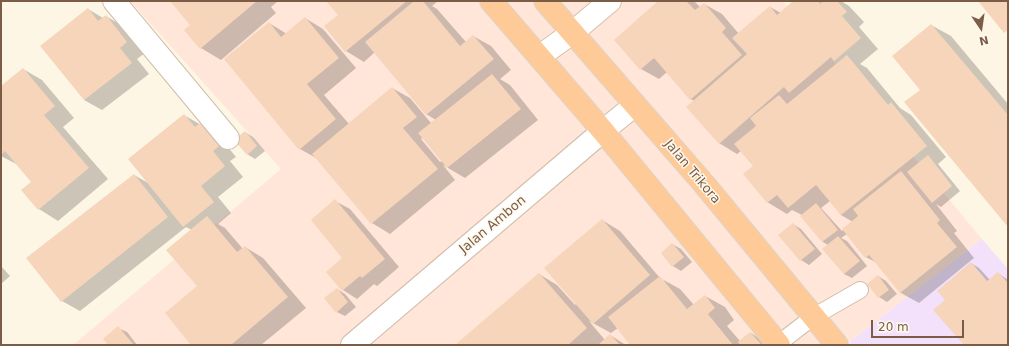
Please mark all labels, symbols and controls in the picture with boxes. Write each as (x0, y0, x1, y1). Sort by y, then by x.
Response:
north arrow (961, 8, 1001, 48)
text: N (978, 33, 990, 48)
street label: Jalan Trikora (661, 137, 723, 207)
street label: Jalan Ambon (457, 193, 529, 257)
scale bar (873, 312, 966, 338)
text: 20 m (878, 320, 909, 334)

